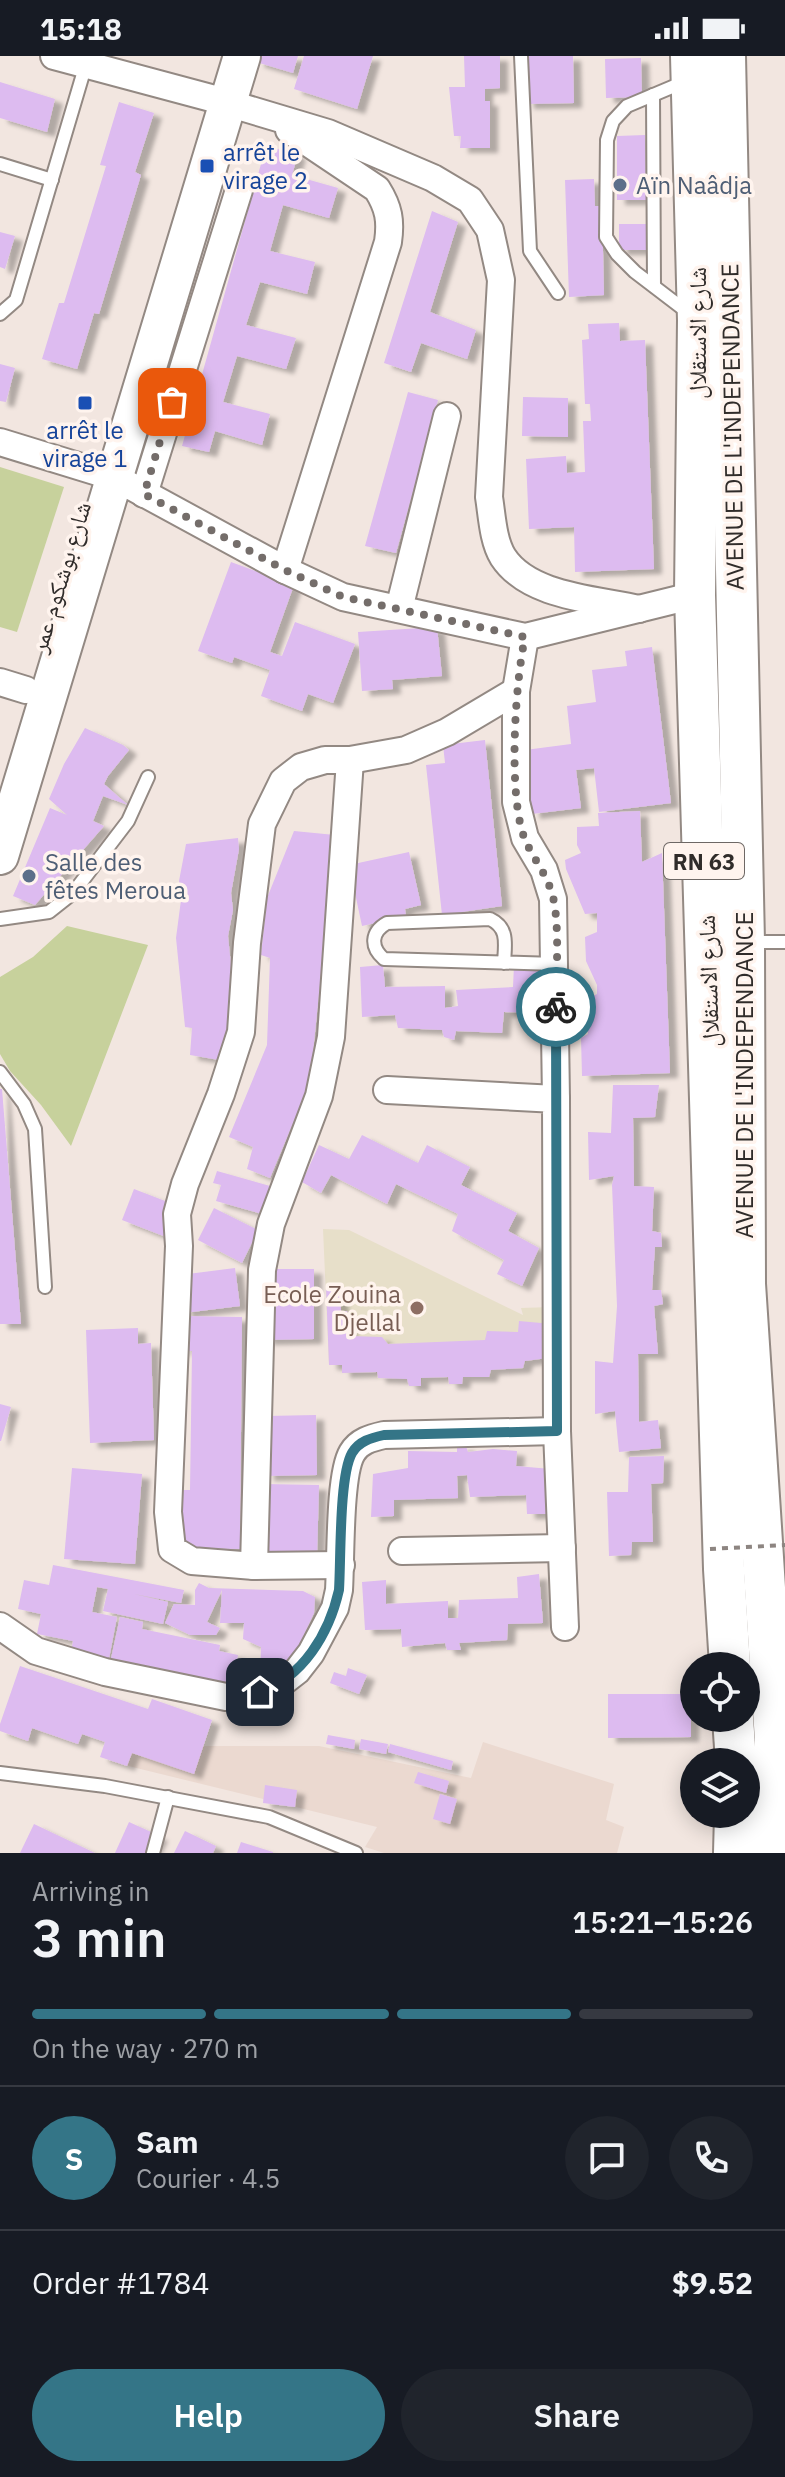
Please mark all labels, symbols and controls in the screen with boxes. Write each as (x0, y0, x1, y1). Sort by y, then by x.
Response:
text: 15:18 (40, 9, 122, 48)
place label: arrêt le virage 2 (223, 136, 308, 196)
marker: arrêt le virage 2 (198, 157, 216, 175)
place label: Aïn Naâdja (636, 169, 752, 201)
marker: Aïn Naâdja (611, 176, 629, 194)
street label: AVENUE DE L'INDEPENDANCE (713, 263, 751, 591)
street label: شارع الاستقلال (681, 267, 713, 399)
pin (138, 368, 206, 436)
icon: bag (150, 380, 194, 424)
marker: arrêt le virage 1 (76, 394, 94, 412)
place label: arrêt le virage 1 (42, 414, 128, 474)
street label: شارع بوشكوم عمر (22, 498, 99, 658)
road number: RN 63 (664, 843, 744, 879)
place label: Salle des fêtes Meroua (45, 846, 186, 906)
marker: Salle des fêtes Meroua (20, 867, 38, 885)
street label: AVENUE DE L'INDEPENDANCE (728, 911, 760, 1239)
street label: شارع الاستقلال (690, 914, 726, 1048)
courier (516, 967, 596, 1047)
icon: bike (534, 985, 578, 1029)
place label: Ecole Zouina Djellal (263, 1278, 401, 1338)
marker: Ecole Zouina Djellal (408, 1299, 426, 1317)
map controls (680, 1652, 760, 1828)
button: locate (680, 1652, 760, 1732)
pin (226, 1658, 294, 1726)
icon: home (238, 1670, 282, 1714)
button: layers (680, 1748, 760, 1828)
text: Arriving in (32, 1874, 149, 1908)
text: 15:21–15:26 (572, 1902, 753, 1941)
text: 3 min (32, 1904, 167, 1971)
text: On the way · 270 m (32, 2031, 258, 2065)
button: chat (565, 2116, 649, 2200)
button: phone (669, 2116, 753, 2200)
text: Sam (136, 2122, 199, 2161)
text: S (65, 2139, 83, 2178)
text: Courier · 4.5 (136, 2161, 280, 2195)
text: Order #1784 (32, 2263, 209, 2302)
text: $9.52 (672, 2263, 753, 2302)
button: Help (32, 2369, 385, 2461)
button: Share (401, 2369, 753, 2461)

